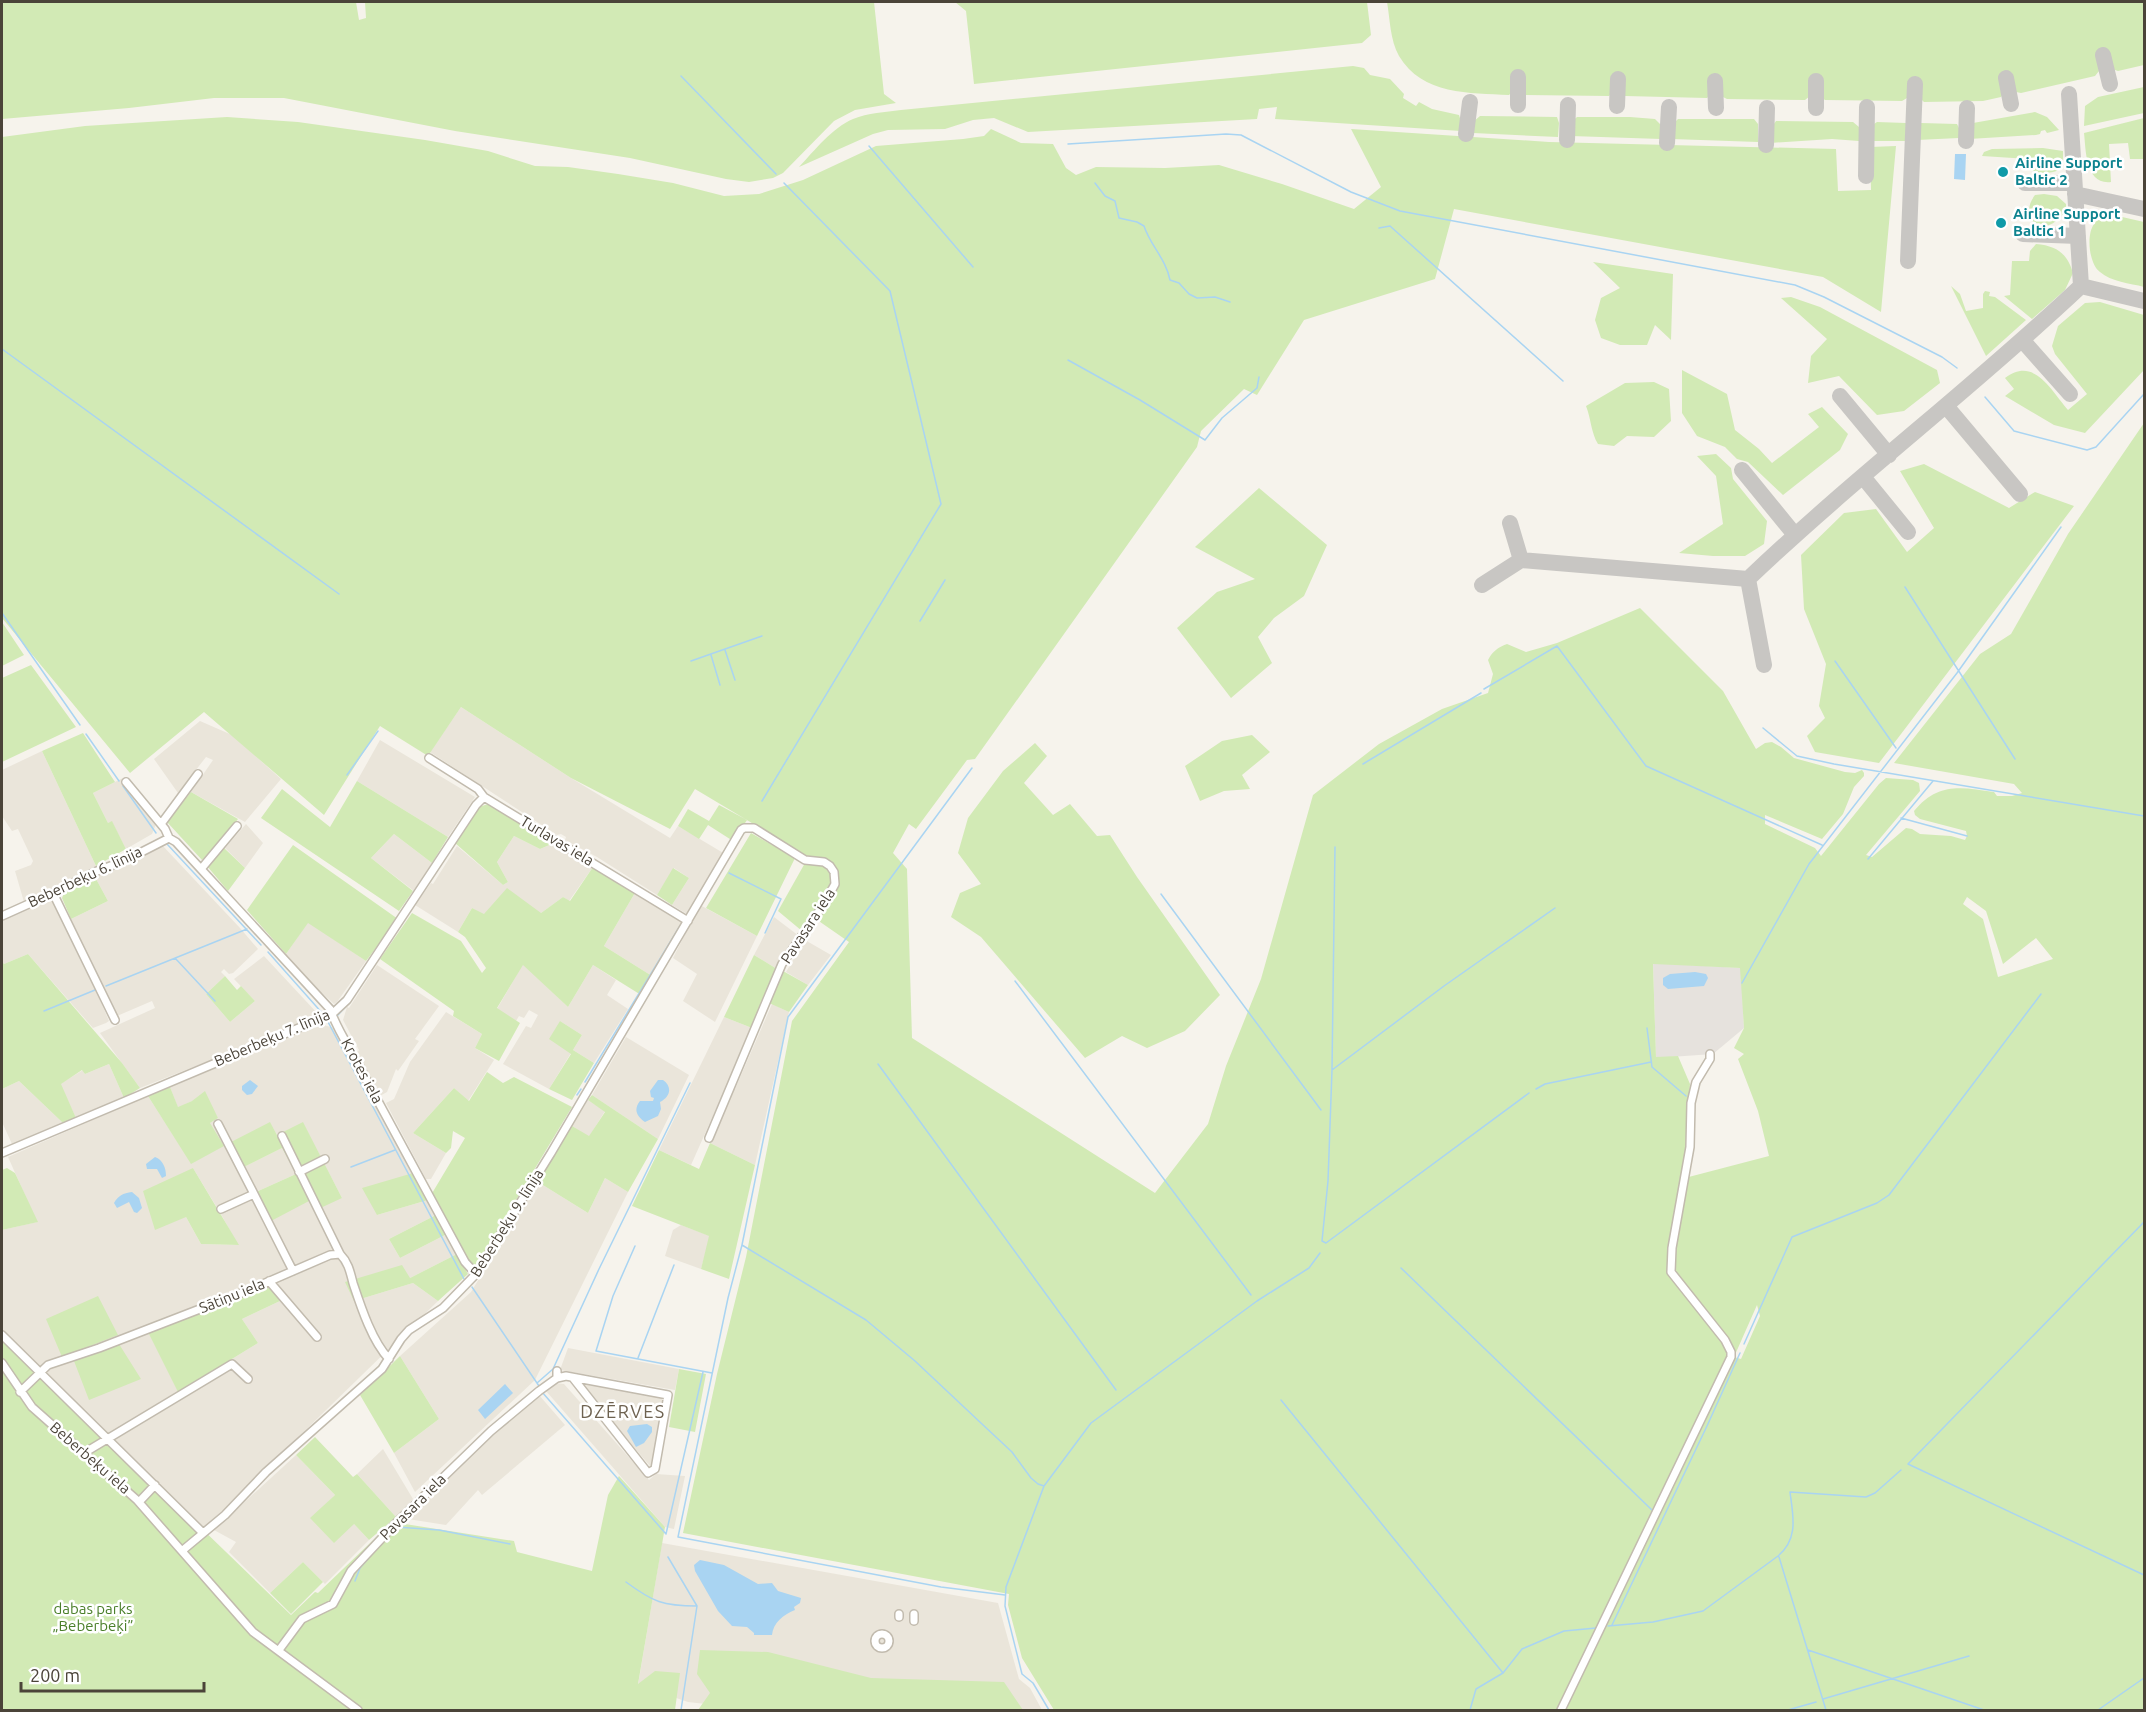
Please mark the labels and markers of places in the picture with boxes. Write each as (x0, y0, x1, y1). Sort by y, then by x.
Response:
place label: Airline Support Baltic 2 (2015, 154, 2123, 188)
marker: Airline Support Baltic 2 (1996, 165, 2010, 179)
place label: Airline Support Baltic 1 (2013, 205, 2121, 239)
marker: Airline Support Baltic 1 (1994, 216, 2008, 230)

